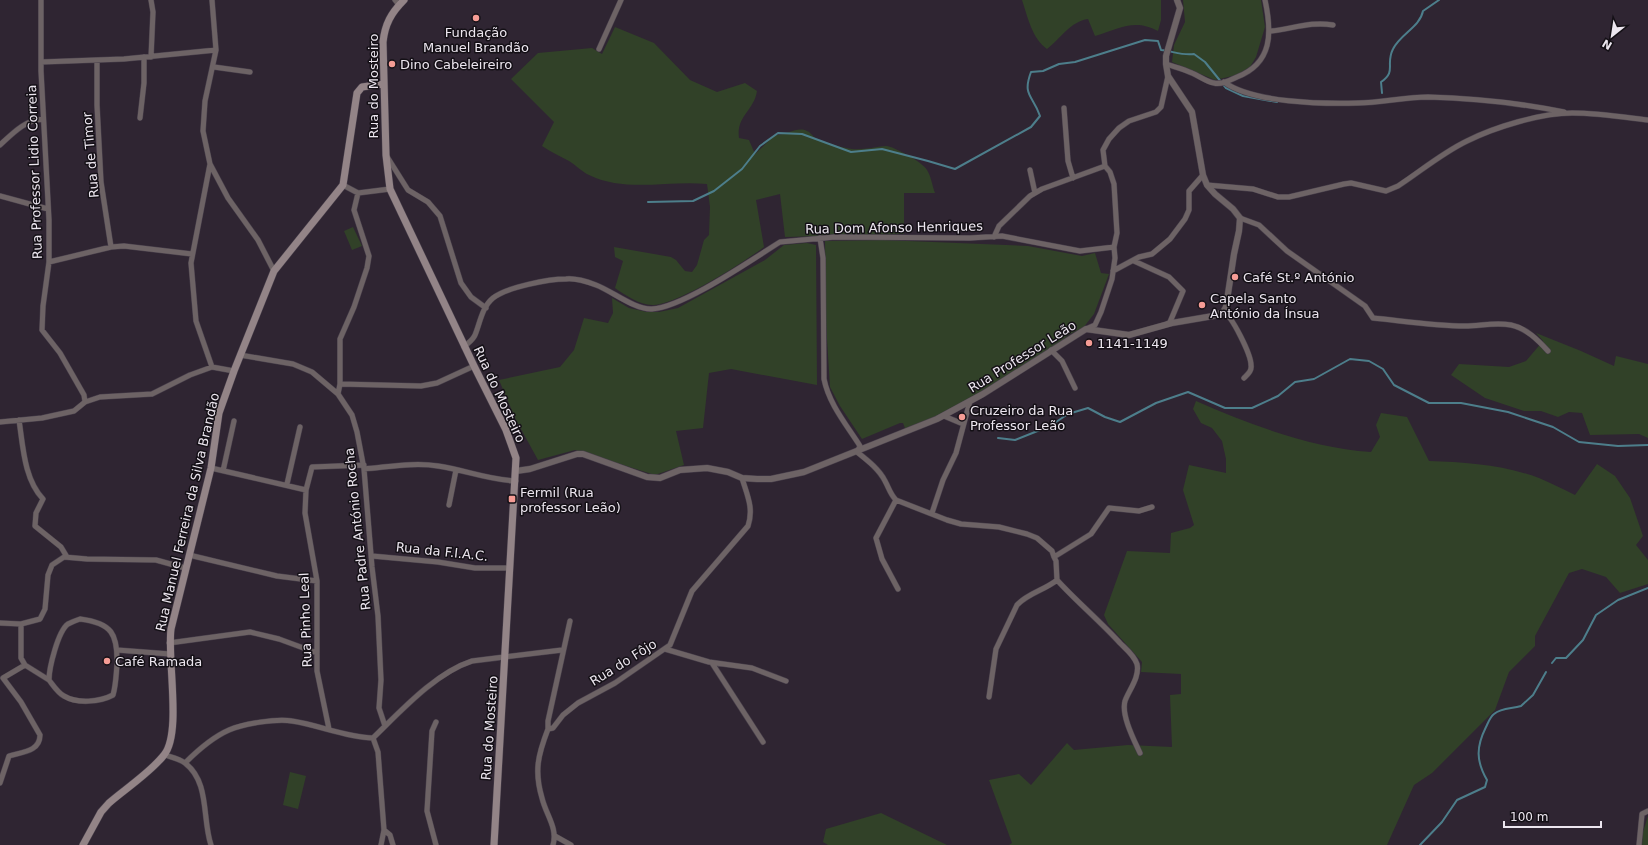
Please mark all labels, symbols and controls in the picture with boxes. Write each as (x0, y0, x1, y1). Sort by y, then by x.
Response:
marker: Fundação Manuel Brandão (471, 13, 481, 23)
north arrow (1592, 16, 1632, 56)
place label: Fundação Manuel Brandão (423, 25, 529, 55)
street label: Rua do Mosteiro (366, 34, 381, 138)
text: N (1600, 36, 1614, 52)
place label: Dino Cabeleireiro (400, 57, 512, 72)
marker: Dino Cabeleireiro (387, 59, 397, 69)
street label: Rua Professor Lidio Correia (24, 84, 45, 259)
street label: Rua de Timor (79, 111, 102, 199)
street label: Rua Dom Afonso Henriques (805, 218, 983, 237)
place label: Café St.º António (1243, 270, 1355, 285)
marker: Café St.º António (1230, 272, 1240, 282)
place label: Capela Santo António da Ínsua (1210, 291, 1320, 321)
marker: Capela Santo António da Ínsua (1197, 300, 1207, 310)
street label: Rua Professor Leão (966, 317, 1079, 396)
place label: 1141-1149 (1097, 336, 1168, 351)
marker: 1141-1149 (1084, 338, 1094, 348)
street label: Rua do Mosteiro (471, 344, 529, 445)
street label: Rua Manuel Ferreira da Silva Brandão (153, 391, 222, 633)
place label: Cruzeiro da Rua Professor Leão (970, 403, 1073, 433)
marker: Cruzeiro da Rua Professor Leão (957, 412, 967, 422)
street label: Rua Padre António Rocha (342, 447, 373, 611)
place label: Fermil (Rua professor Leão) (520, 485, 621, 515)
marker: Fermil (Rua professor Leão) (507, 494, 517, 504)
street label: Rua da F.I.A.C. (395, 539, 489, 564)
street label: Rua Pinho Leal (296, 572, 315, 668)
street label: Rua do Fôjo (587, 636, 659, 689)
place label: Café Ramada (115, 654, 202, 669)
marker: Café Ramada (102, 656, 112, 666)
street label: Rua do Mosteiro (478, 675, 501, 781)
scale bar (1504, 803, 1601, 829)
text: 100 m (1510, 810, 1548, 824)

